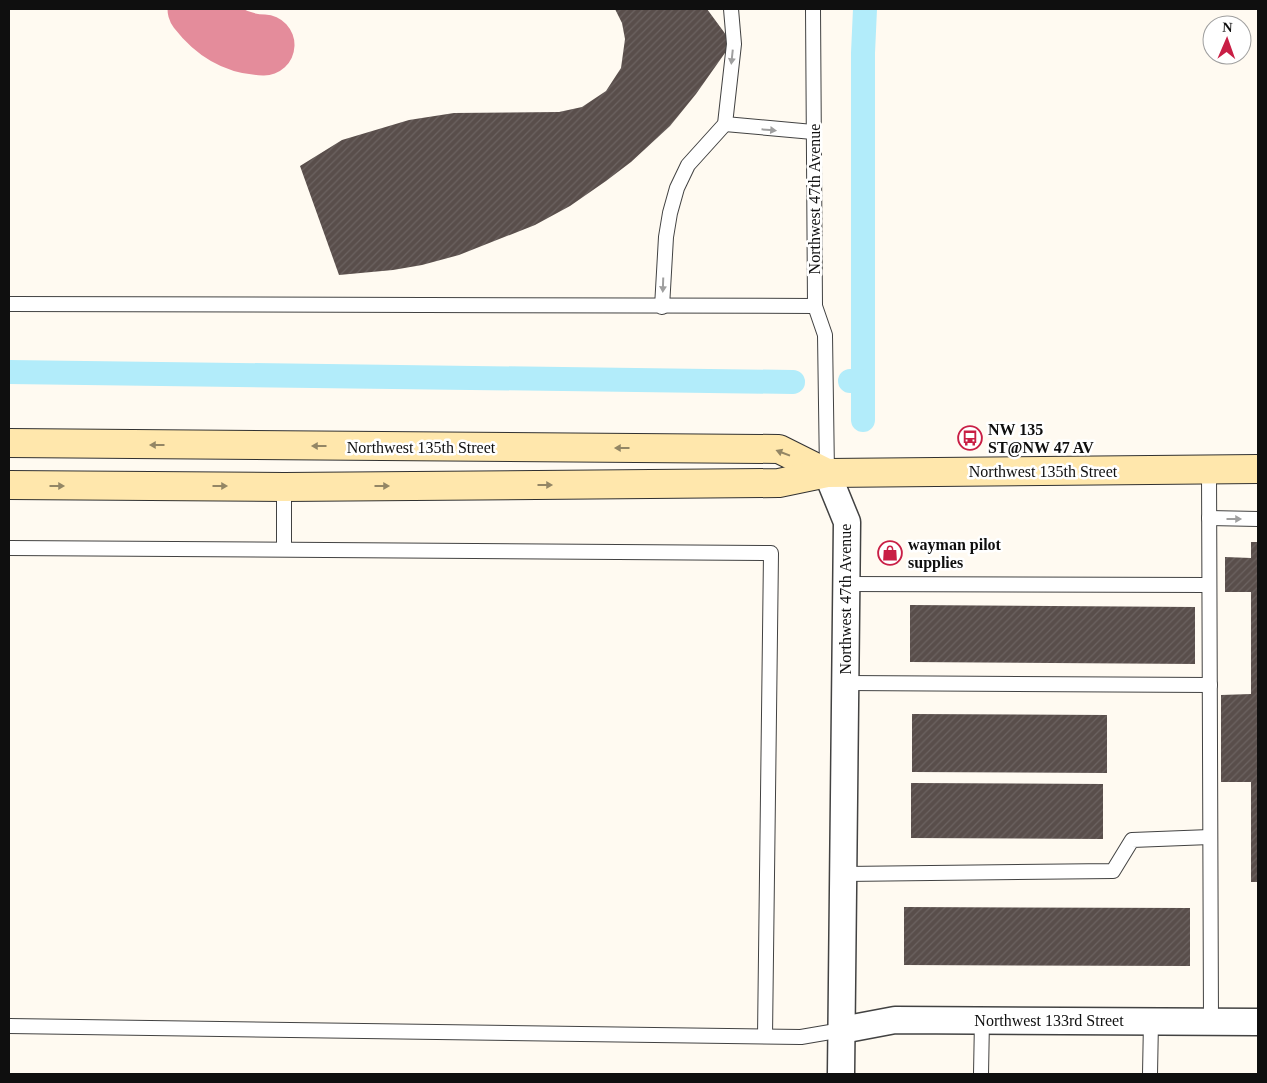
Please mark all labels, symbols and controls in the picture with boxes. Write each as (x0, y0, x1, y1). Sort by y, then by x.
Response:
north arrow (1202, 15, 1252, 65)
text: N (1222, 20, 1233, 35)
one-way arrow (728, 50, 736, 66)
street label: Northwest 47th Avenue (806, 124, 823, 274)
one-way arrow (761, 126, 777, 134)
one-way arrow (659, 277, 667, 293)
place label: NW 135 ST@NW 47 AV (988, 421, 1094, 457)
bus stop icon: NW 135 ST@NW 47 AV (957, 425, 983, 451)
street label: Northwest 135th Street (347, 439, 496, 456)
one-way arrow (148, 441, 164, 449)
one-way arrow (311, 442, 327, 450)
one-way arrow (613, 444, 629, 452)
one-way arrow (776, 448, 791, 456)
street label: Northwest 135th Street (969, 463, 1118, 480)
one-way arrow (537, 481, 553, 489)
one-way arrow (50, 482, 66, 490)
one-way arrow (375, 482, 391, 490)
one-way arrow (212, 483, 228, 491)
one-way arrow (1226, 515, 1242, 523)
street label: Northwest 47th Avenue (837, 524, 854, 674)
place label: wayman pilot supplies (908, 536, 1002, 572)
shop icon: wayman pilot supplies (877, 540, 903, 566)
street label: Northwest 133rd Street (974, 1012, 1124, 1029)

